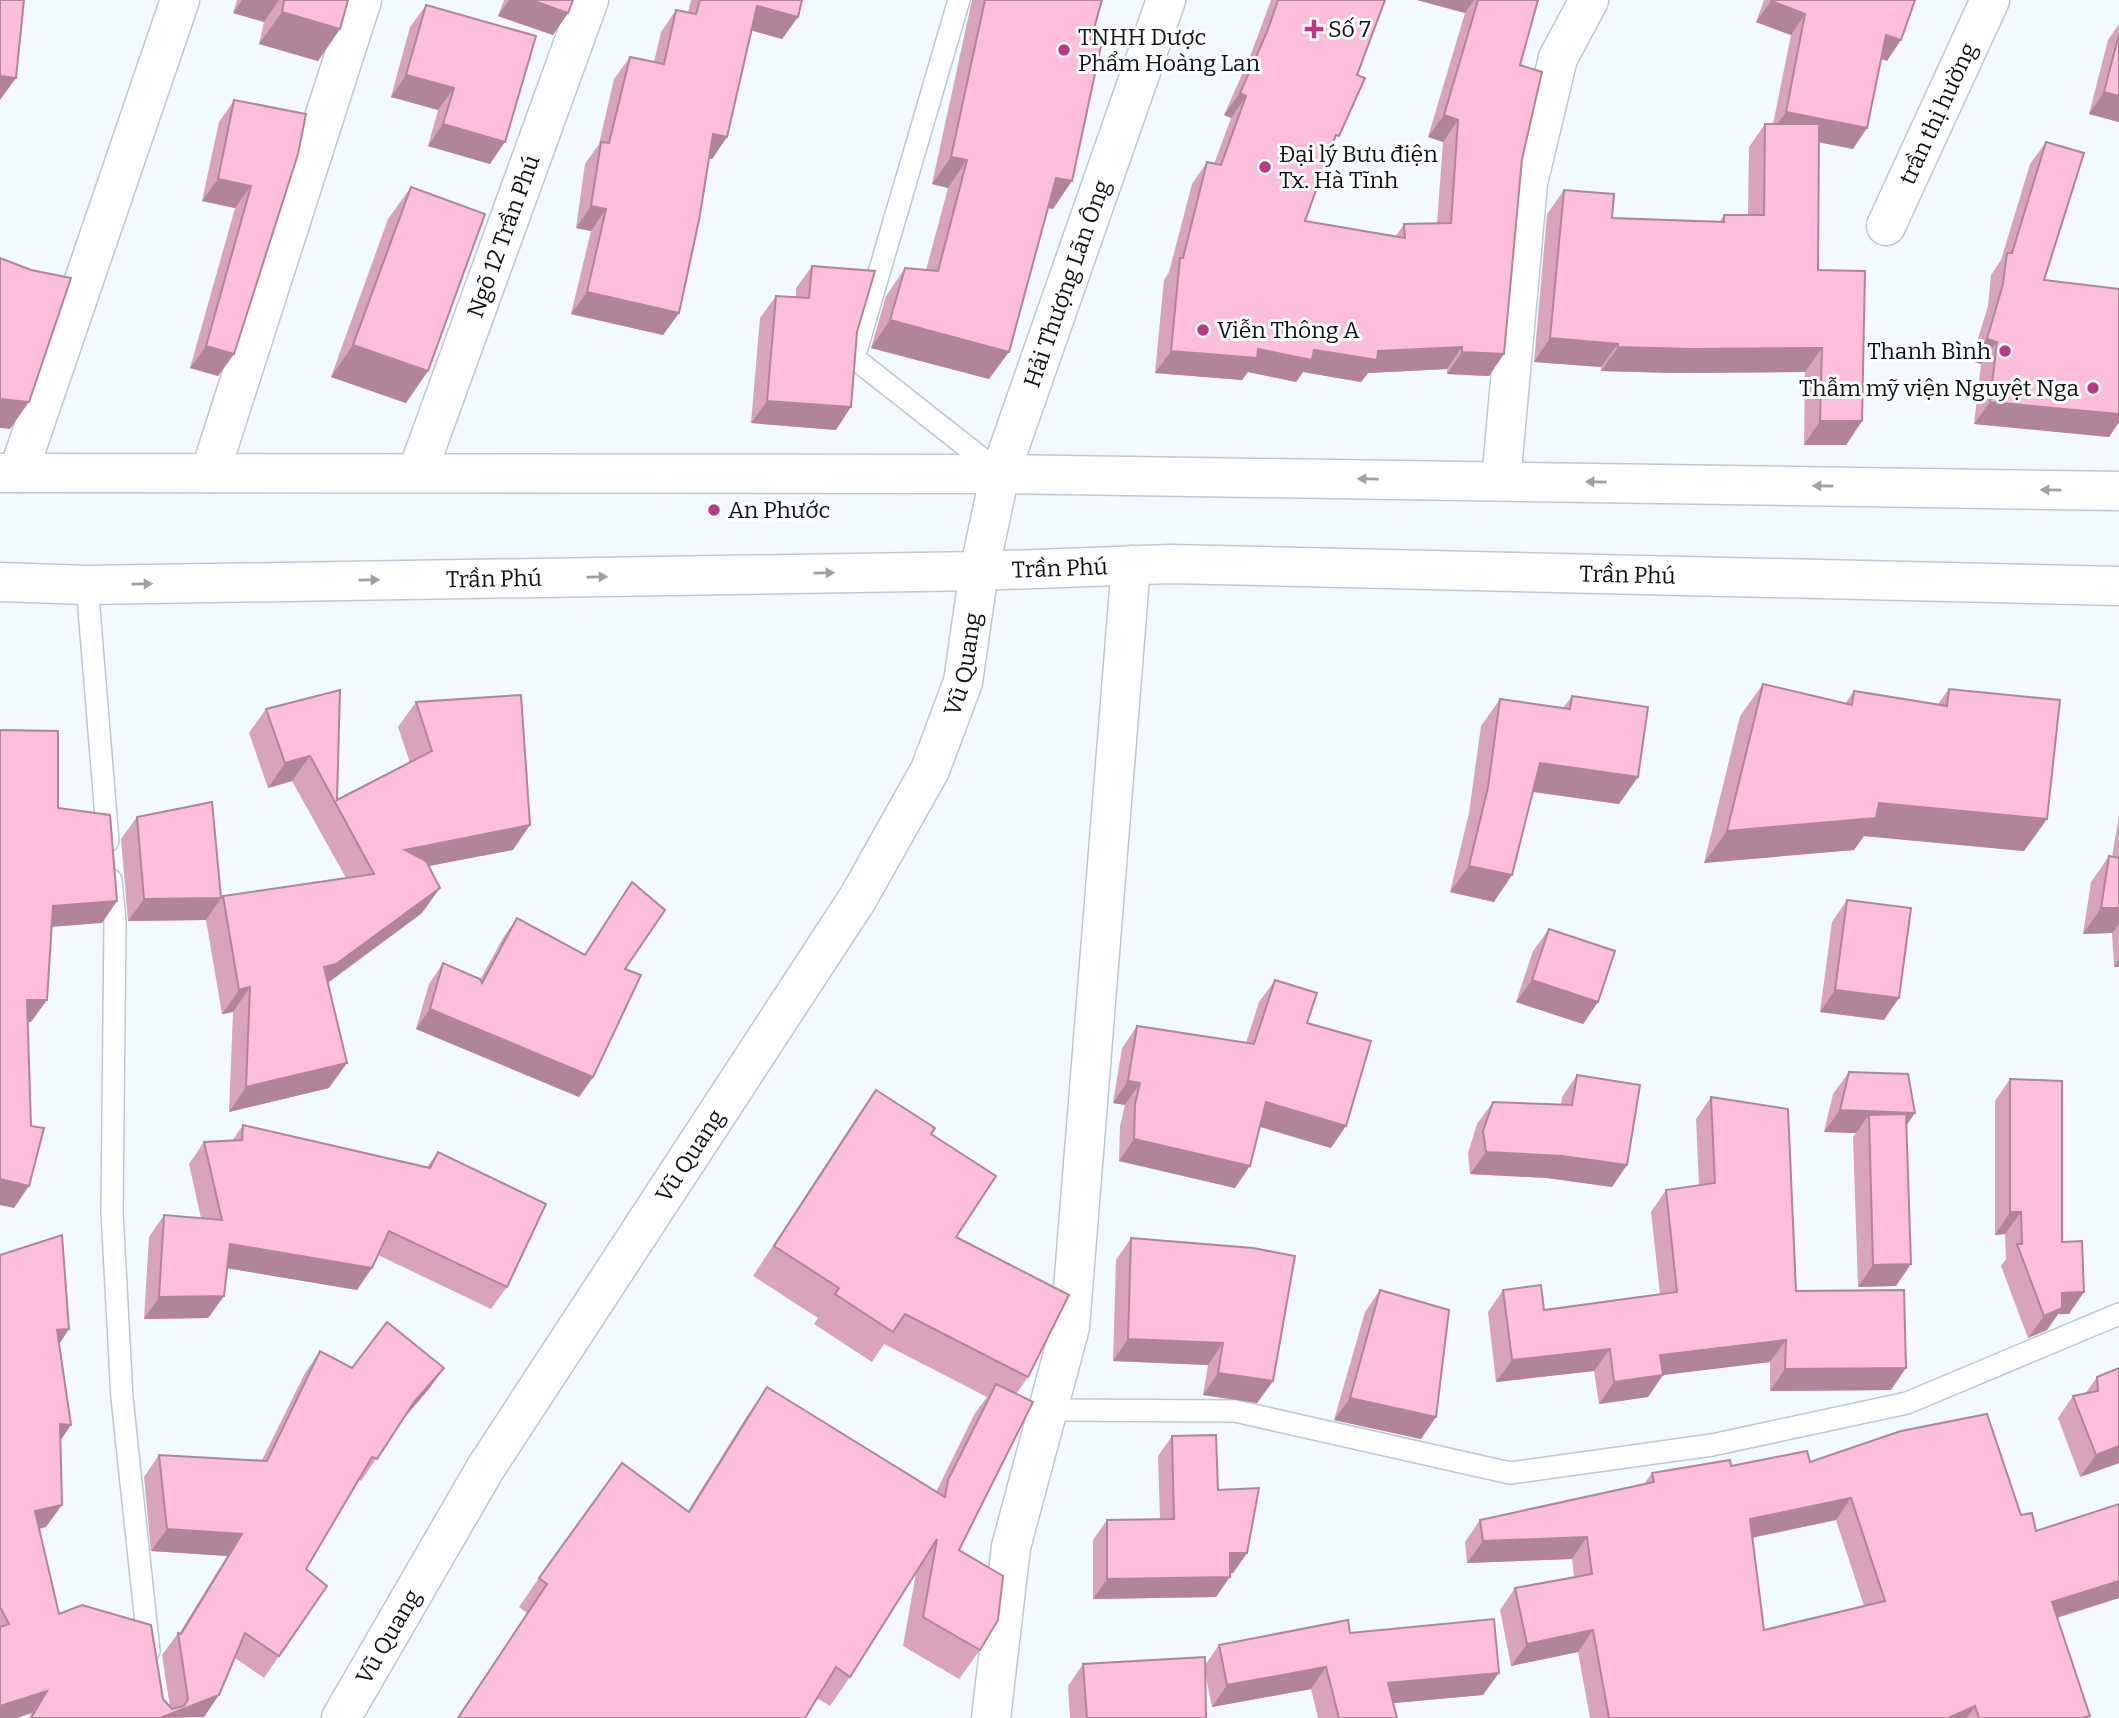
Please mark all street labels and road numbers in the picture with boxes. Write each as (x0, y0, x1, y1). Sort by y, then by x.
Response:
street label: trần thị hường (1893, 38, 1983, 189)
street label: Ngõ 12 Trần Phú (461, 151, 545, 321)
street label: Hải Thượng Lãn Ông (1017, 176, 1116, 391)
street label: Trần Phú (1011, 552, 1108, 584)
street label: Trần Phú (1579, 559, 1676, 590)
street label: Trần Phú (446, 564, 542, 593)
street label: Vũ Quang (938, 611, 987, 720)
street label: Vũ Quang (649, 1104, 730, 1207)
street label: Vũ Quang (350, 1584, 427, 1689)

